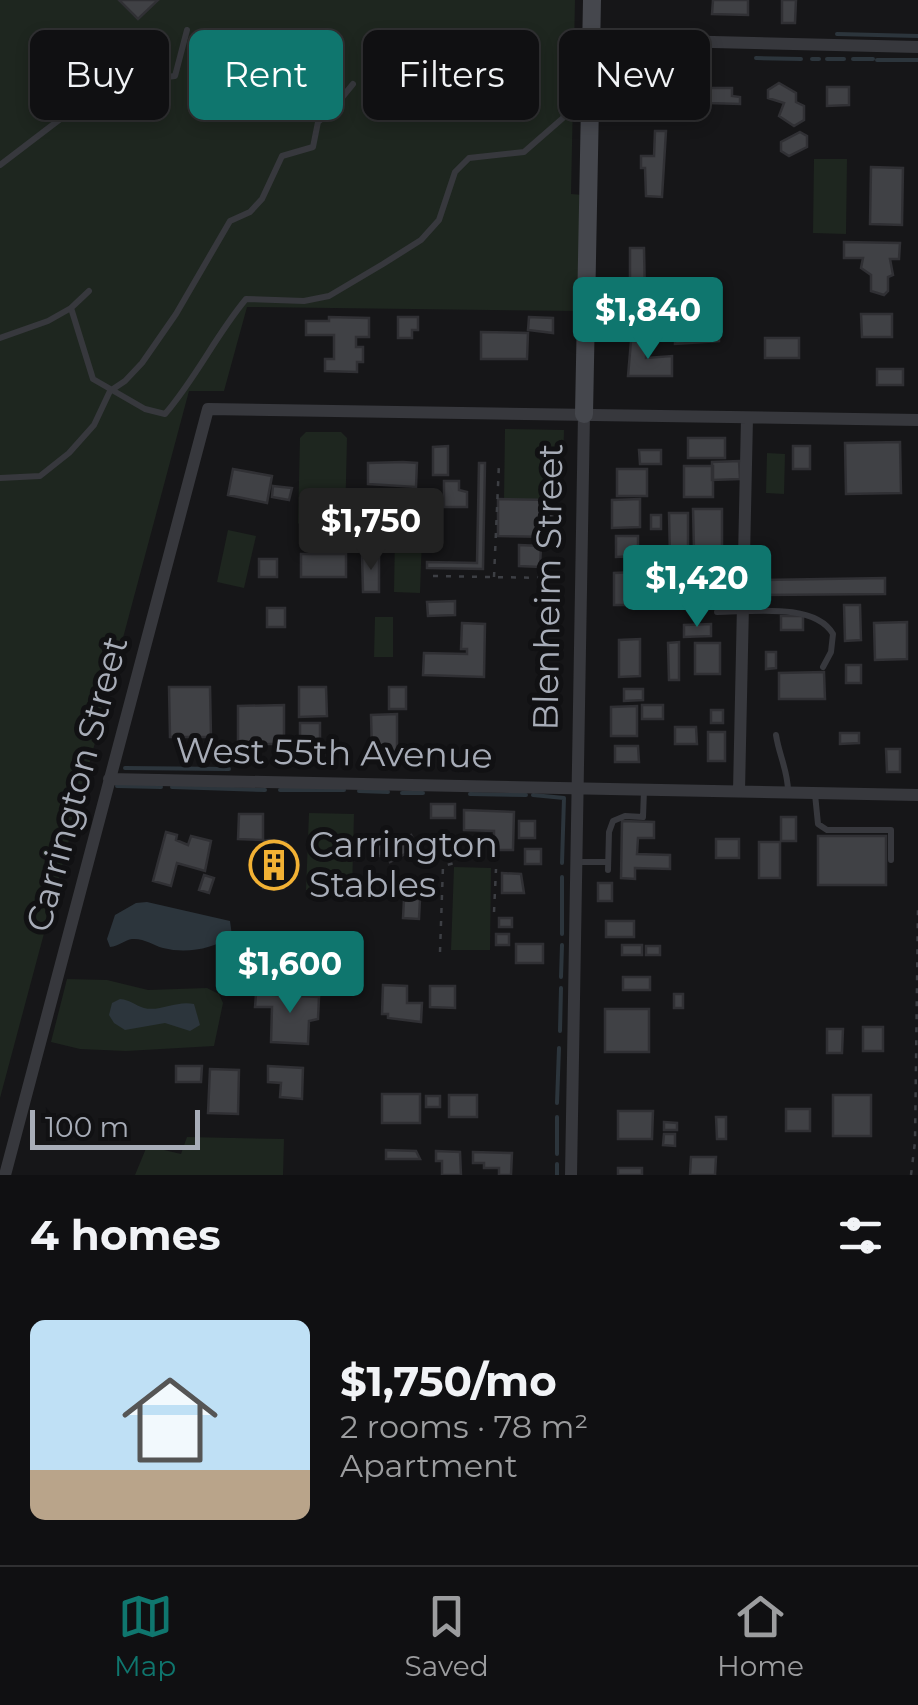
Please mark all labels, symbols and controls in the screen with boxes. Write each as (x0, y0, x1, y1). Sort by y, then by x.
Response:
chip: Buy (30, 30, 169, 120)
chip: Rent (189, 30, 343, 120)
chip: Filters (363, 30, 539, 120)
chip: New (559, 30, 710, 120)
pin: $1,840 (567, 277, 729, 362)
text: $1,840 (595, 290, 701, 329)
street label: Blenheim Street (523, 443, 572, 731)
pin: $1,750 (290, 488, 452, 573)
text: $1,750 (321, 501, 421, 540)
pin: $1,420 (616, 545, 778, 630)
text: $1,420 (645, 558, 749, 597)
street label: Carrington Street (16, 632, 137, 936)
street label: West 55th Avenue (175, 728, 493, 777)
place label: Carrington Stables (309, 823, 498, 906)
building icon: Carrington Stables (248, 839, 300, 891)
pin: $1,600 (209, 931, 371, 1016)
text: $1,600 (238, 944, 342, 983)
scale bar (30, 1105, 200, 1150)
text: 100 m (45, 1110, 129, 1144)
icon: filters (833, 1208, 888, 1263)
text: 4 homes (30, 1209, 221, 1261)
text: $1,750/mo (340, 1355, 557, 1407)
icon: home (110, 1360, 230, 1480)
text: 2 rooms · 78 m² (340, 1407, 588, 1446)
text: Apartment (340, 1446, 518, 1485)
tab: Map (114, 1589, 176, 1683)
tab: Saved (405, 1589, 489, 1683)
tab: Home (717, 1589, 804, 1683)

